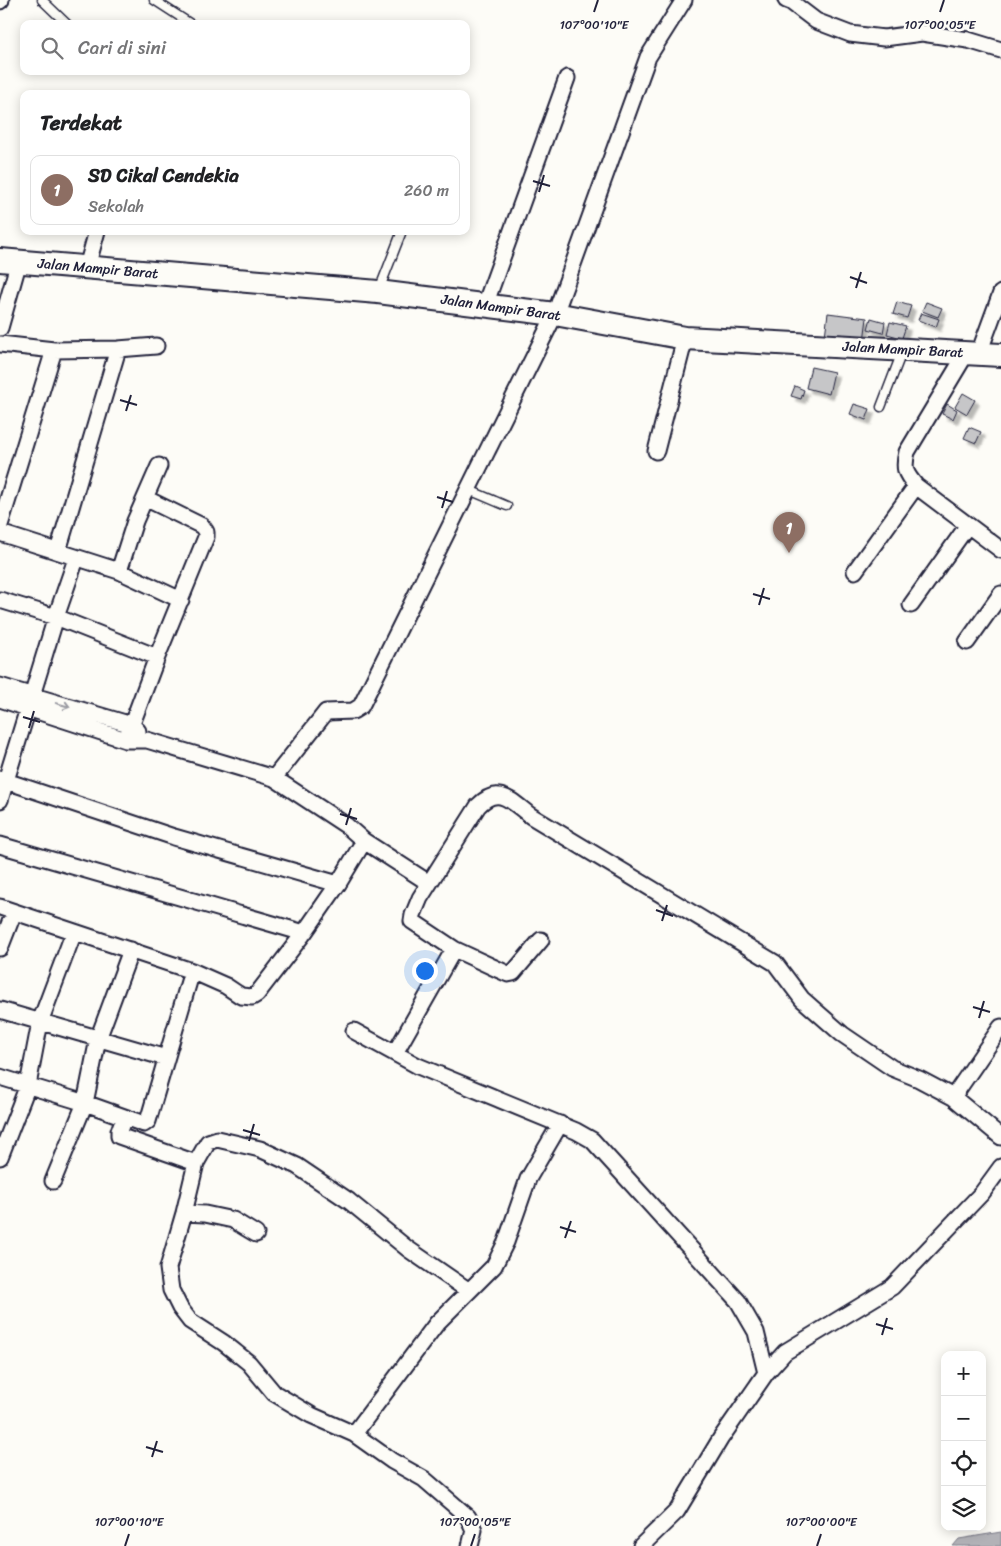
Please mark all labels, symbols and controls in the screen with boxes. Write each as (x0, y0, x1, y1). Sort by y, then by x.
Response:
text: 107°00'10"E (560, 14, 630, 36)
text: 107°00'05"E (905, 14, 977, 36)
search box (20, 20, 470, 75)
text: Cari di sini (78, 31, 166, 64)
icon: search (38, 34, 66, 62)
text: Terdekat (40, 104, 122, 142)
text: SD Cikal Cendekia (88, 159, 239, 192)
text: 1 (54, 176, 60, 205)
text: 260 m (404, 176, 449, 205)
text: Sekolah (88, 192, 144, 221)
street label: Jalan Mampir Barat (36, 251, 159, 286)
street label: Jalan Mampir Barat (438, 287, 563, 328)
street label: Jalan Mampir Barat (841, 334, 964, 365)
pin: 1 (773, 512, 805, 553)
one-way arrow (55, 700, 71, 710)
your location (412, 958, 438, 984)
map controls (941, 1351, 986, 1531)
button: + (941, 1351, 986, 1396)
button: − (941, 1396, 986, 1441)
button: locate (941, 1441, 986, 1486)
button: layers (941, 1486, 986, 1531)
text: 107°00'10"E (95, 1511, 165, 1533)
text: 107°00'05"E (440, 1511, 512, 1533)
text: 107°00'00"E (785, 1511, 858, 1533)

